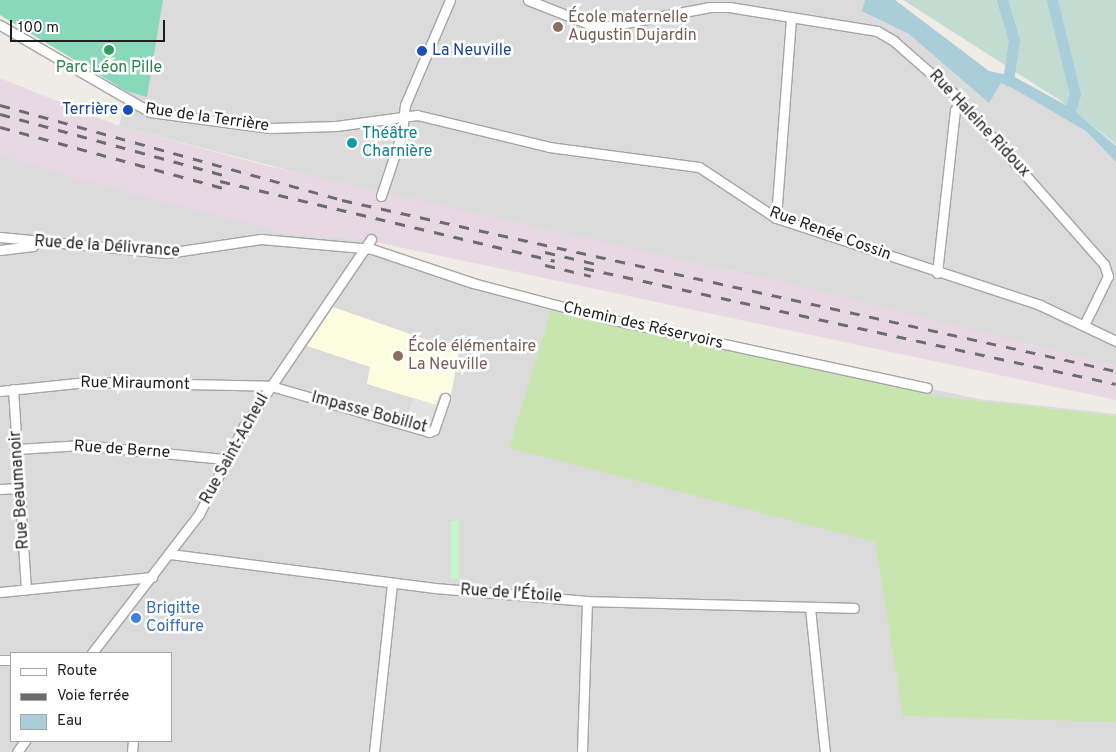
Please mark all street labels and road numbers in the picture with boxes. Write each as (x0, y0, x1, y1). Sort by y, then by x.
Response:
street label: Rue Haleine Ridoux (924, 67, 1034, 181)
street label: Rue de la Terrière (144, 100, 270, 136)
street label: Rue Renée Cossin (766, 203, 894, 265)
street label: Rue de la Délivrance (34, 232, 180, 262)
street label: Chemin des Réservoirs (561, 298, 725, 354)
street label: Rue Miraumont (80, 373, 190, 395)
street label: Impasse Bobillot (309, 388, 429, 438)
street label: Rue Saint-Acheul (197, 390, 273, 508)
street label: Rue Beaumanoir (6, 430, 34, 550)
street label: Rue de Berne (73, 437, 171, 463)
street label: Rue de l'Étoile (460, 581, 562, 607)

